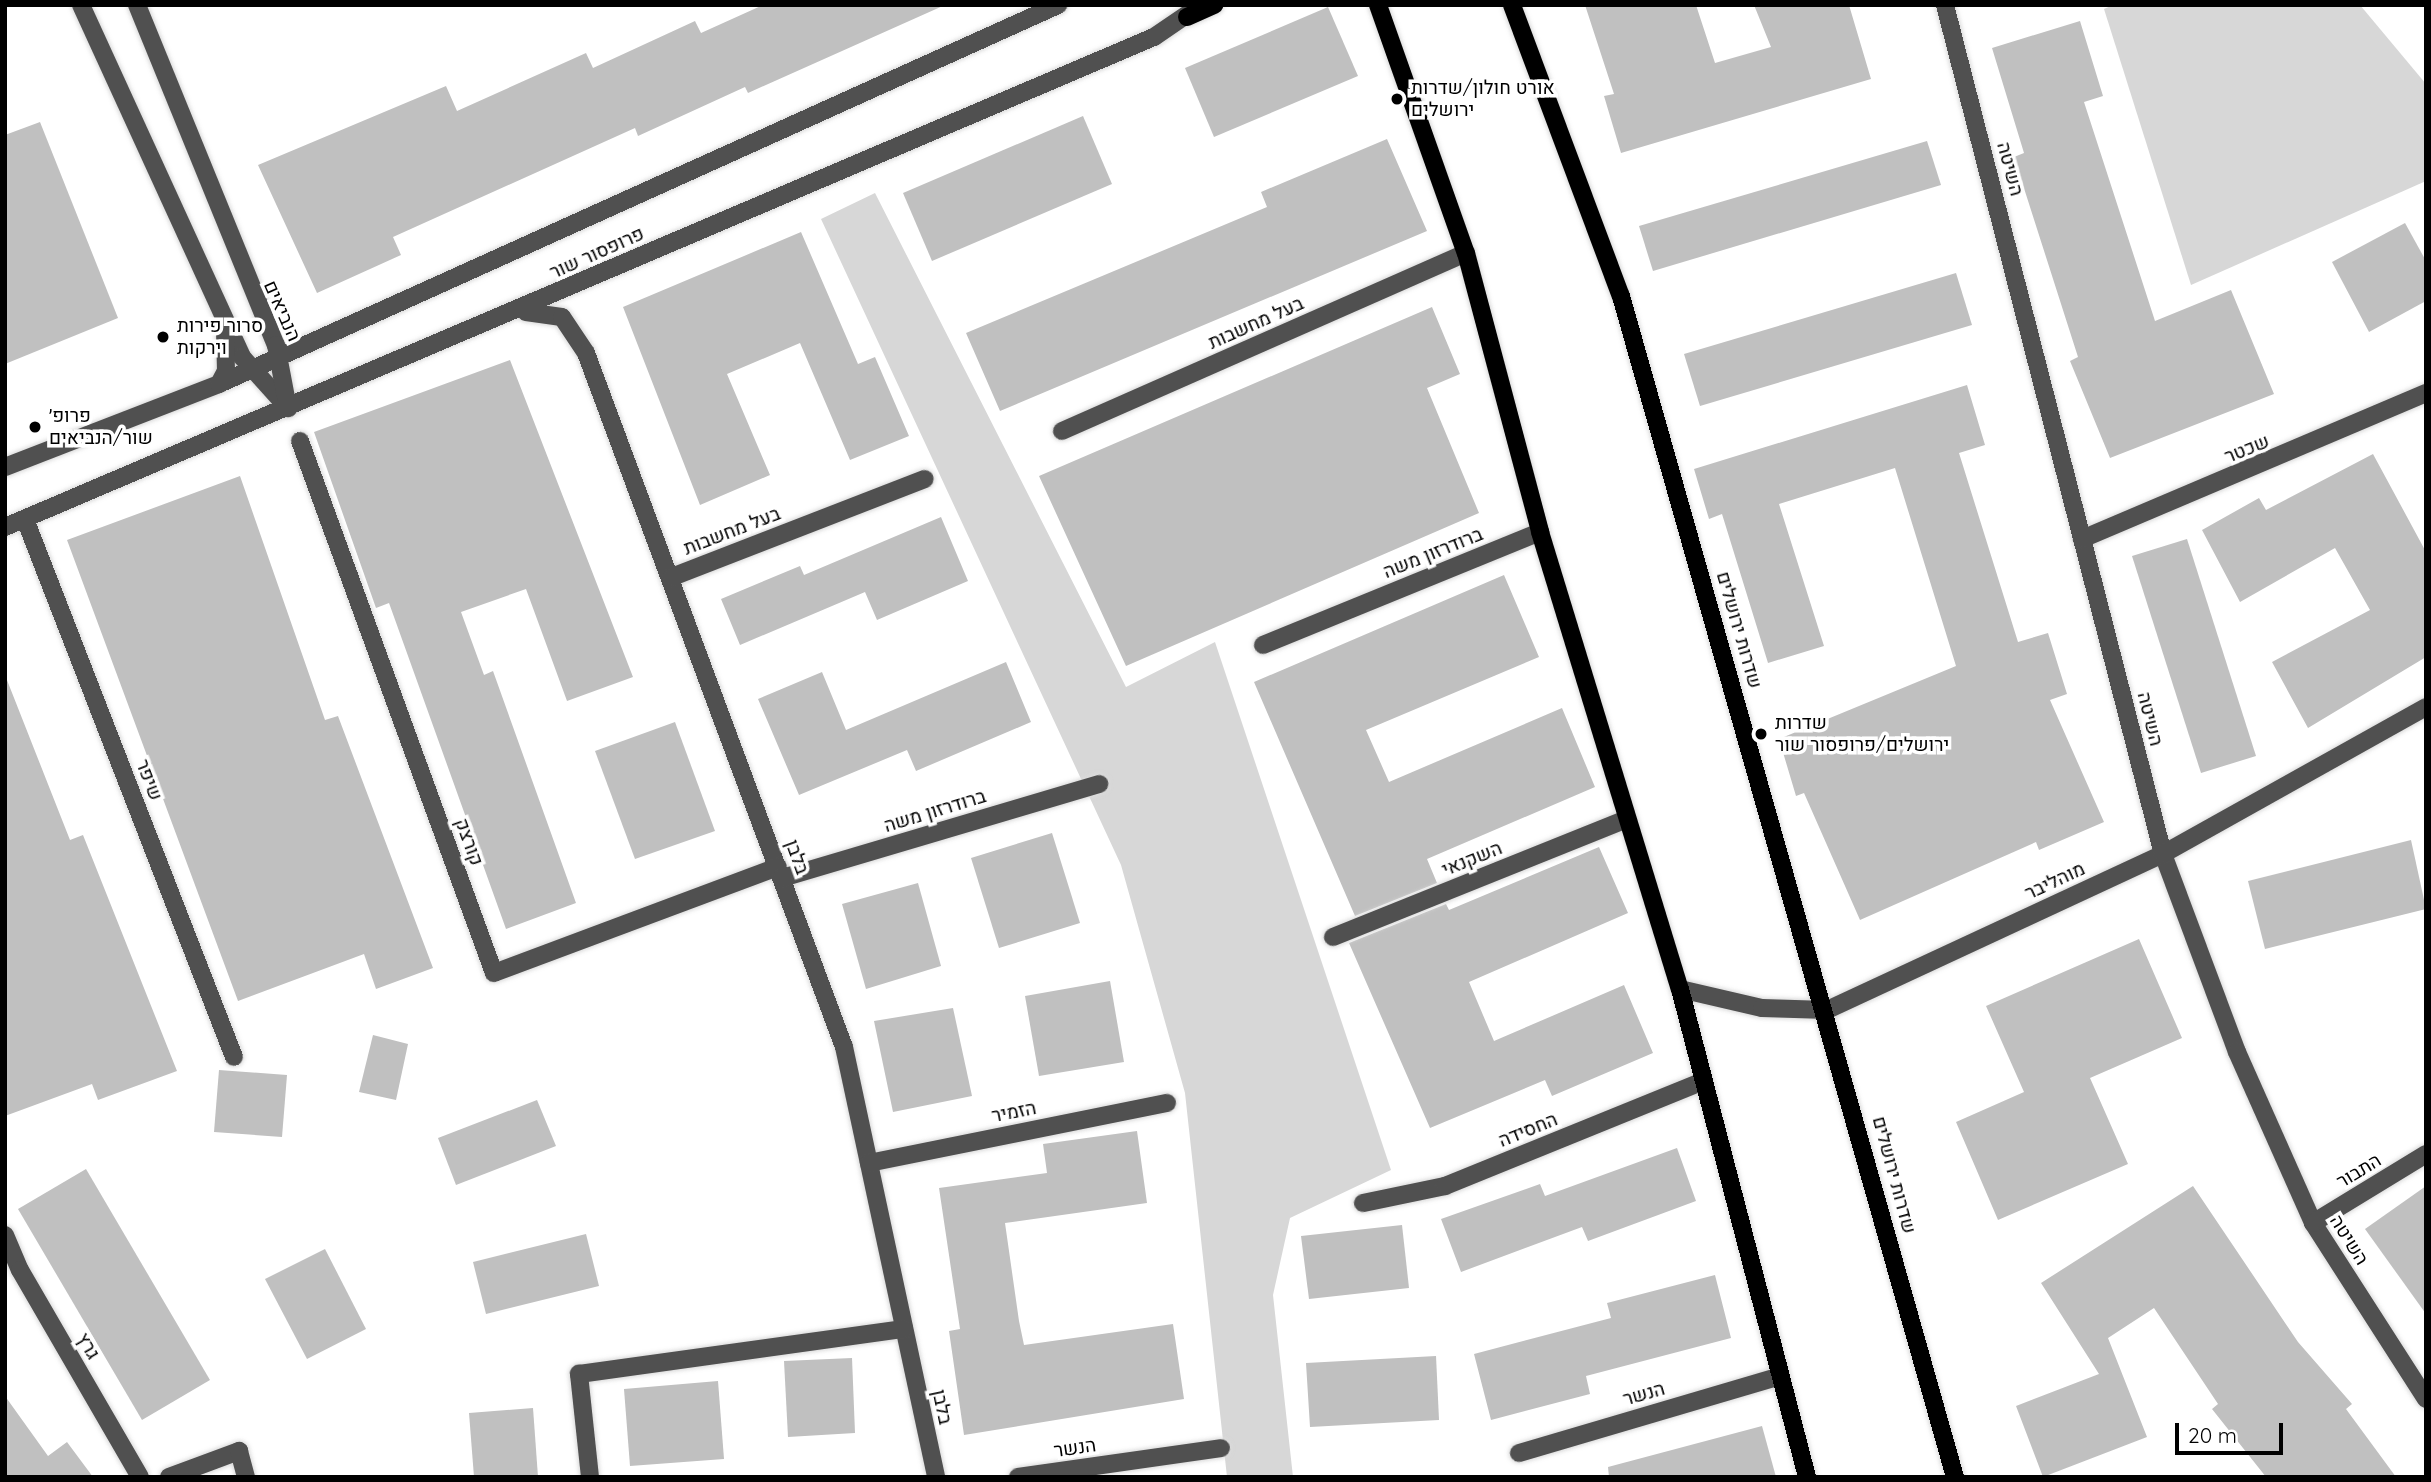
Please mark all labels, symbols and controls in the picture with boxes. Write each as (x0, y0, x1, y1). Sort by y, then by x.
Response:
place label: אורט חולון/שדרות ירושלים (1411, 77, 1555, 121)
marker: אורט חולון/שדרות ירושלים (1389, 91, 1405, 107)
street label: השיטה (1992, 140, 2028, 198)
street label: פרופסור שור (546, 222, 648, 284)
street label: הנביאים (259, 277, 305, 345)
street label: בעל מחשבות (1205, 292, 1307, 354)
place label: סרור פירות וירקות (177, 315, 263, 359)
marker: סרור פירות וירקות (155, 329, 171, 345)
place label: פרופ׳ שור/הנביאים (49, 405, 153, 449)
marker: פרופ׳ שור/הנביאים (27, 419, 43, 435)
street label: שכטר (2221, 430, 2273, 468)
street label: בעל מחשבות (680, 502, 784, 560)
street label: ברודרזון משה (1380, 523, 1486, 583)
street label: שדרות ירושלים (1711, 569, 1767, 691)
street label: השיטה (2132, 690, 2168, 748)
place label: שדרות ירושלים/פרופסור שור (1775, 712, 1949, 756)
marker: שדרות ירושלים/פרופסור שור (1753, 726, 1769, 742)
street label: שיפר (131, 756, 167, 804)
street label: ברודרזון משה (881, 785, 989, 837)
street label: קורצק (450, 815, 488, 869)
street label: בלבן (780, 837, 814, 877)
street label: השקנאי (1439, 837, 1505, 881)
street label: מוהליבר (2021, 857, 2089, 905)
street label: הזמיר (990, 1097, 1038, 1127)
street label: החסידה (1495, 1108, 1561, 1152)
street label: שדרות ירושלים (1867, 1114, 1921, 1236)
street label: התבור (2333, 1149, 2385, 1193)
street label: השיטה (2325, 1211, 2373, 1269)
street label: גרץ (71, 1329, 105, 1363)
street label: הנשר (1620, 1377, 1668, 1411)
street label: בלבן (927, 1387, 957, 1427)
scale bar (2179, 1408, 2288, 1452)
text: 20 m (2188, 1422, 2237, 1448)
street label: הנשר (1052, 1434, 1098, 1462)

